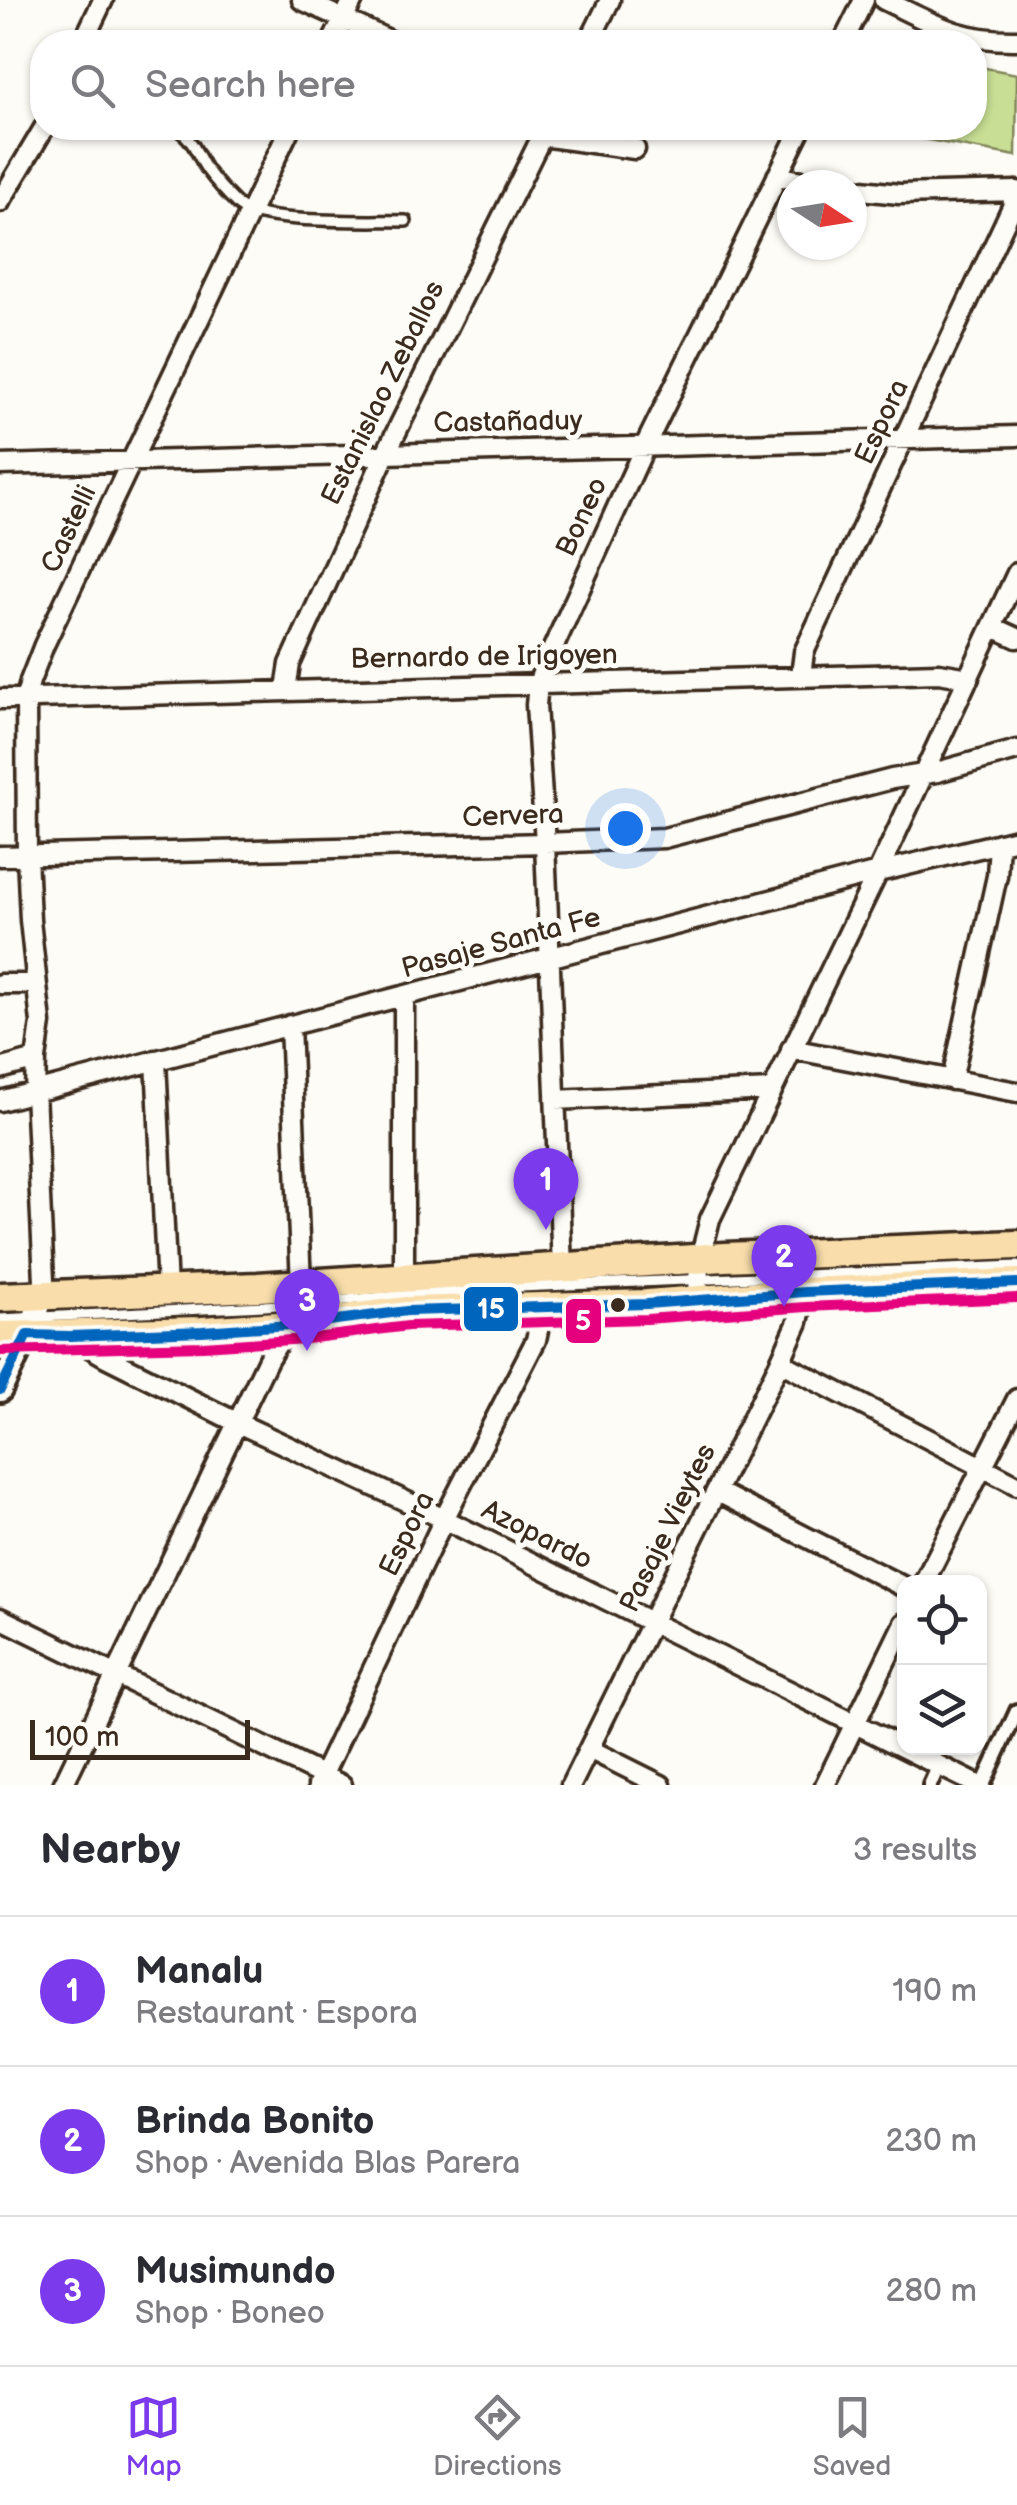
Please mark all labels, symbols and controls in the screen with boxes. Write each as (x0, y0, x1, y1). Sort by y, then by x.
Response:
search box (30, 30, 987, 140)
icon: search (65, 58, 120, 113)
text: Search here (145, 63, 356, 108)
north arrow (777, 170, 867, 260)
street label: Estanislao Zeballos (314, 276, 452, 510)
street label: Espora (848, 374, 916, 470)
street label: Castañaduy (433, 404, 583, 440)
street label: Boneo (549, 472, 615, 562)
street label: Castelli (34, 480, 104, 578)
street label: Bernardo de Irigoyen (350, 638, 618, 676)
street label: Cervera (462, 798, 564, 834)
your location (600, 803, 651, 854)
street label: Pasaje Santa Fe (398, 901, 604, 985)
pin: 1 (514, 1148, 578, 1230)
pin: 2 (752, 1224, 816, 1307)
pin: 3 (274, 1268, 340, 1351)
line badge: 15 (462, 1285, 520, 1333)
text: 15 (477, 1293, 505, 1326)
unlabelled marker (608, 1295, 628, 1315)
line badge: 5 (564, 1297, 603, 1345)
text: 5 (575, 1305, 591, 1338)
street label: Pasaje Vieytes (613, 1438, 723, 1618)
street label: Espora (372, 1486, 442, 1582)
street label: Azopardo (476, 1493, 598, 1577)
map controls (897, 1575, 987, 1755)
button: locate (897, 1575, 987, 1665)
button: layers (897, 1665, 987, 1755)
scale bar (30, 1715, 250, 1760)
text: 100 m (45, 1721, 119, 1754)
text: Nearby (40, 1825, 180, 1876)
text: 3 results (853, 1831, 977, 1870)
text: Manalu (135, 1949, 263, 1994)
text: 1 (66, 1972, 79, 2011)
text: 190 m (892, 1972, 977, 2011)
text: Restaurant · Espora (135, 1994, 418, 2033)
text: Brinda Bonito (135, 2099, 374, 2144)
text: 2 (63, 2122, 82, 2161)
text: 230 m (885, 2122, 977, 2161)
text: Shop · Avenida Blas Parera (135, 2144, 520, 2183)
text: Musimundo (135, 2249, 336, 2294)
text: 3 (63, 2272, 82, 2311)
text: 280 m (886, 2272, 977, 2311)
text: Shop · Boneo (135, 2294, 325, 2333)
tab: Map (126, 2390, 182, 2483)
tab: Directions (433, 2390, 562, 2483)
tab: Saved (813, 2390, 891, 2483)

